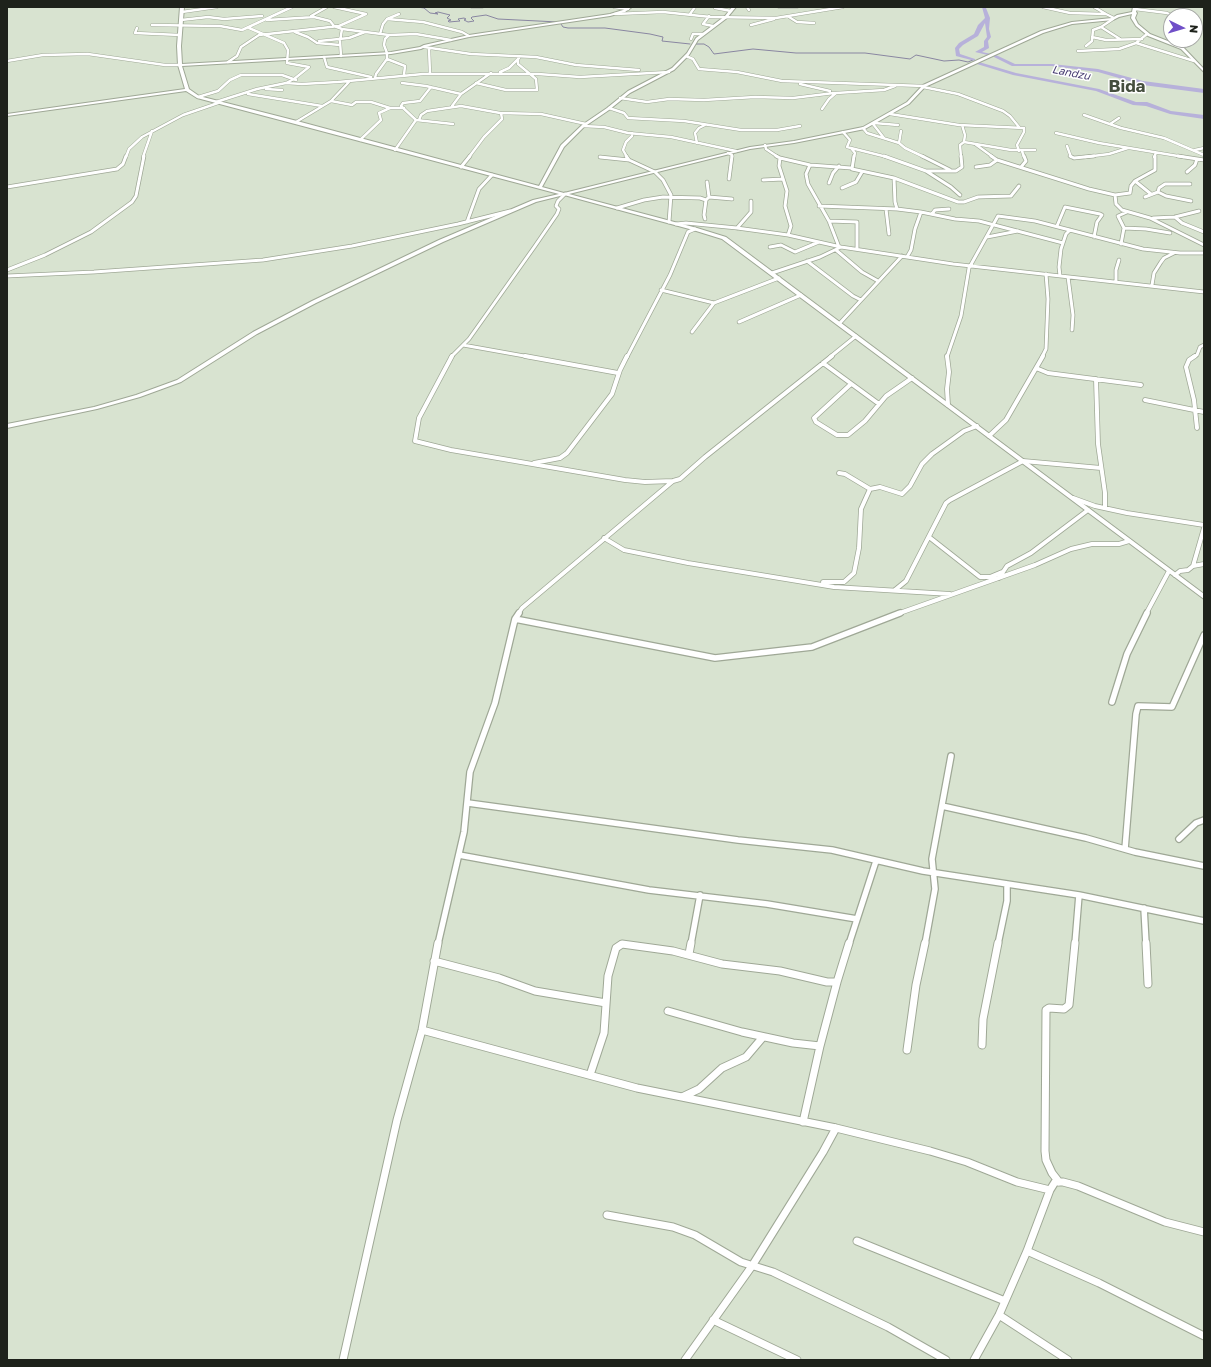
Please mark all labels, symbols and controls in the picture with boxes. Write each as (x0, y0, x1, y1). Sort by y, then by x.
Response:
north arrow (1163, 8, 1203, 48)
text: N (1188, 24, 1201, 34)
water label: Landzu (1051, 63, 1091, 83)
district label: Bida (1109, 77, 1145, 97)

